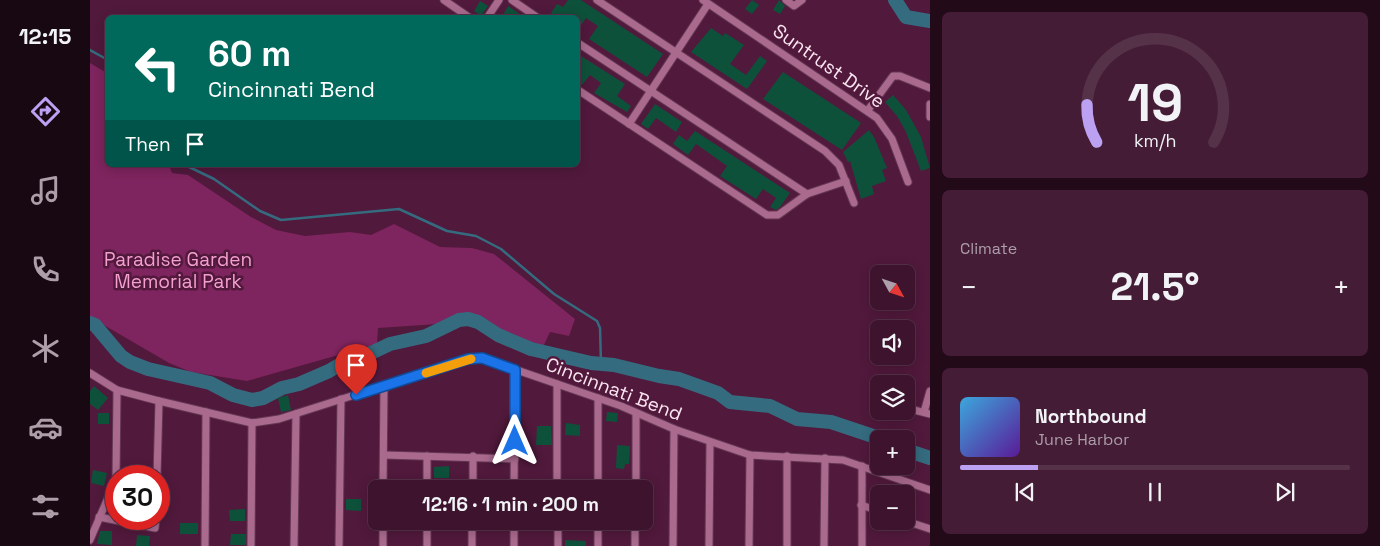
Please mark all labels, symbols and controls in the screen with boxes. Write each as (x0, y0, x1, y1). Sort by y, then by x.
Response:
street label: Suntrust Drive (768, 18, 890, 114)
text: 12:15 (19, 22, 71, 50)
text: 60 m (208, 32, 291, 76)
icon: left (125, 35, 190, 100)
text: 19 (1127, 70, 1183, 136)
text: Cincinnati Bend (208, 75, 375, 103)
icon: directions (28, 94, 63, 129)
text: km/h (1134, 129, 1176, 152)
icon: arrive (181, 130, 209, 158)
text: Then (125, 132, 171, 157)
icon: music (28, 173, 63, 208)
text: Climate (960, 238, 1017, 259)
park label: Paradise Garden Memorial Park (104, 247, 252, 294)
icon: phone (28, 252, 63, 287)
text: 21.5° (1111, 263, 1199, 311)
north arrow (870, 265, 915, 310)
map controls (870, 265, 915, 530)
text: − (960, 269, 977, 305)
text: + (1333, 269, 1350, 305)
button: sound (870, 320, 915, 365)
icon: climate (28, 331, 63, 366)
pin (335, 344, 377, 395)
icon: arrive (342, 351, 370, 379)
street label: Cincinnati Bend (542, 352, 686, 426)
button: layers (870, 375, 915, 420)
text: Northbound (1035, 404, 1147, 429)
icon: car (28, 410, 63, 445)
position arrow (488, 414, 540, 466)
text: June Harbor (1035, 429, 1129, 450)
button: + (870, 430, 915, 475)
speed limit sign: 30 (105, 465, 170, 530)
icon: previous (1011, 478, 1039, 506)
icon: pause (1141, 478, 1169, 506)
icon: next (1271, 478, 1299, 506)
button: − (870, 485, 915, 530)
icon: filters (28, 489, 63, 524)
text: 12:16 · 1 min · 200 m (422, 492, 599, 517)

